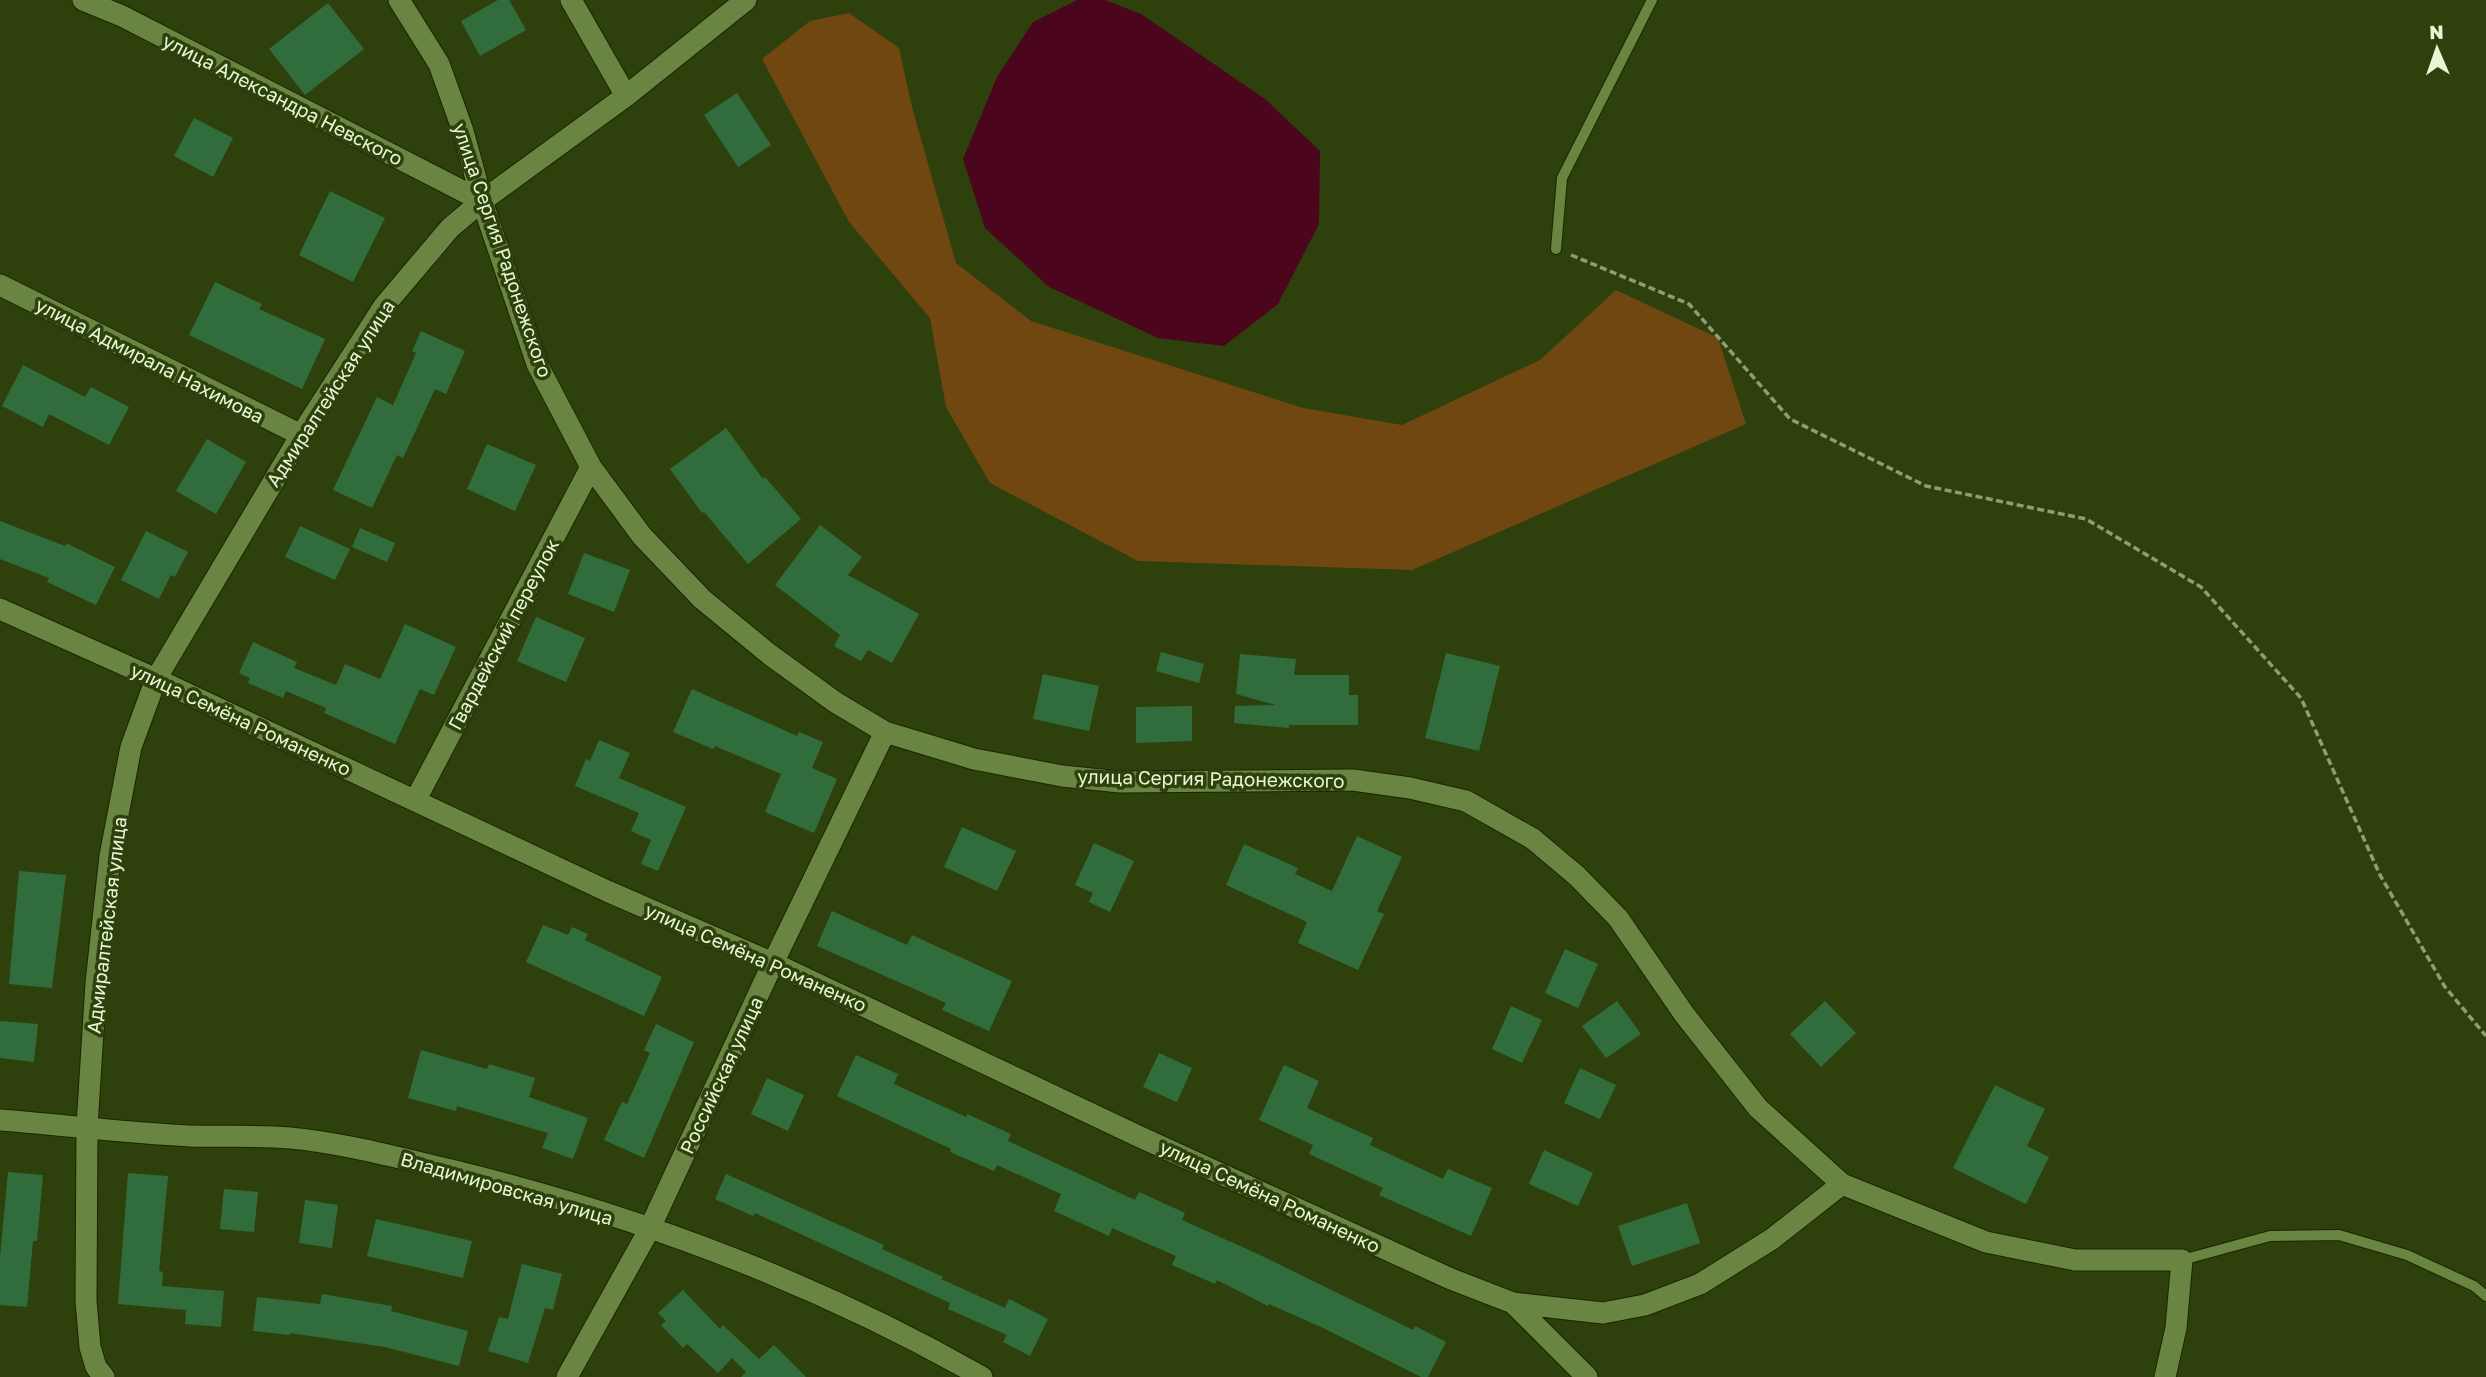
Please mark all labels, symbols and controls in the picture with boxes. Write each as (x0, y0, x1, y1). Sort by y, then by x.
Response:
north arrow (2402, 14, 2472, 84)
text: N (2429, 20, 2444, 43)
street label: улица Александра Невского (159, 28, 407, 170)
street label: улица Сергия Радонежского (449, 120, 557, 380)
street label: улица Адмирала Нахимова (32, 292, 268, 428)
street label: Адмиралтейская улица (261, 295, 399, 491)
street label: Гвардейский переулок (443, 534, 563, 734)
street label: улица Семёна Романенко (127, 658, 355, 780)
street label: улица Сергия Радонежского (1077, 764, 1345, 792)
street label: Адмиралтейская улица (81, 815, 131, 1035)
street label: улица Семёна Романенко (642, 898, 870, 1016)
street label: Российская улица (675, 993, 767, 1157)
street label: улица Семёна Романенко (1156, 1135, 1384, 1257)
street label: Владимировская улица (398, 1147, 616, 1229)

